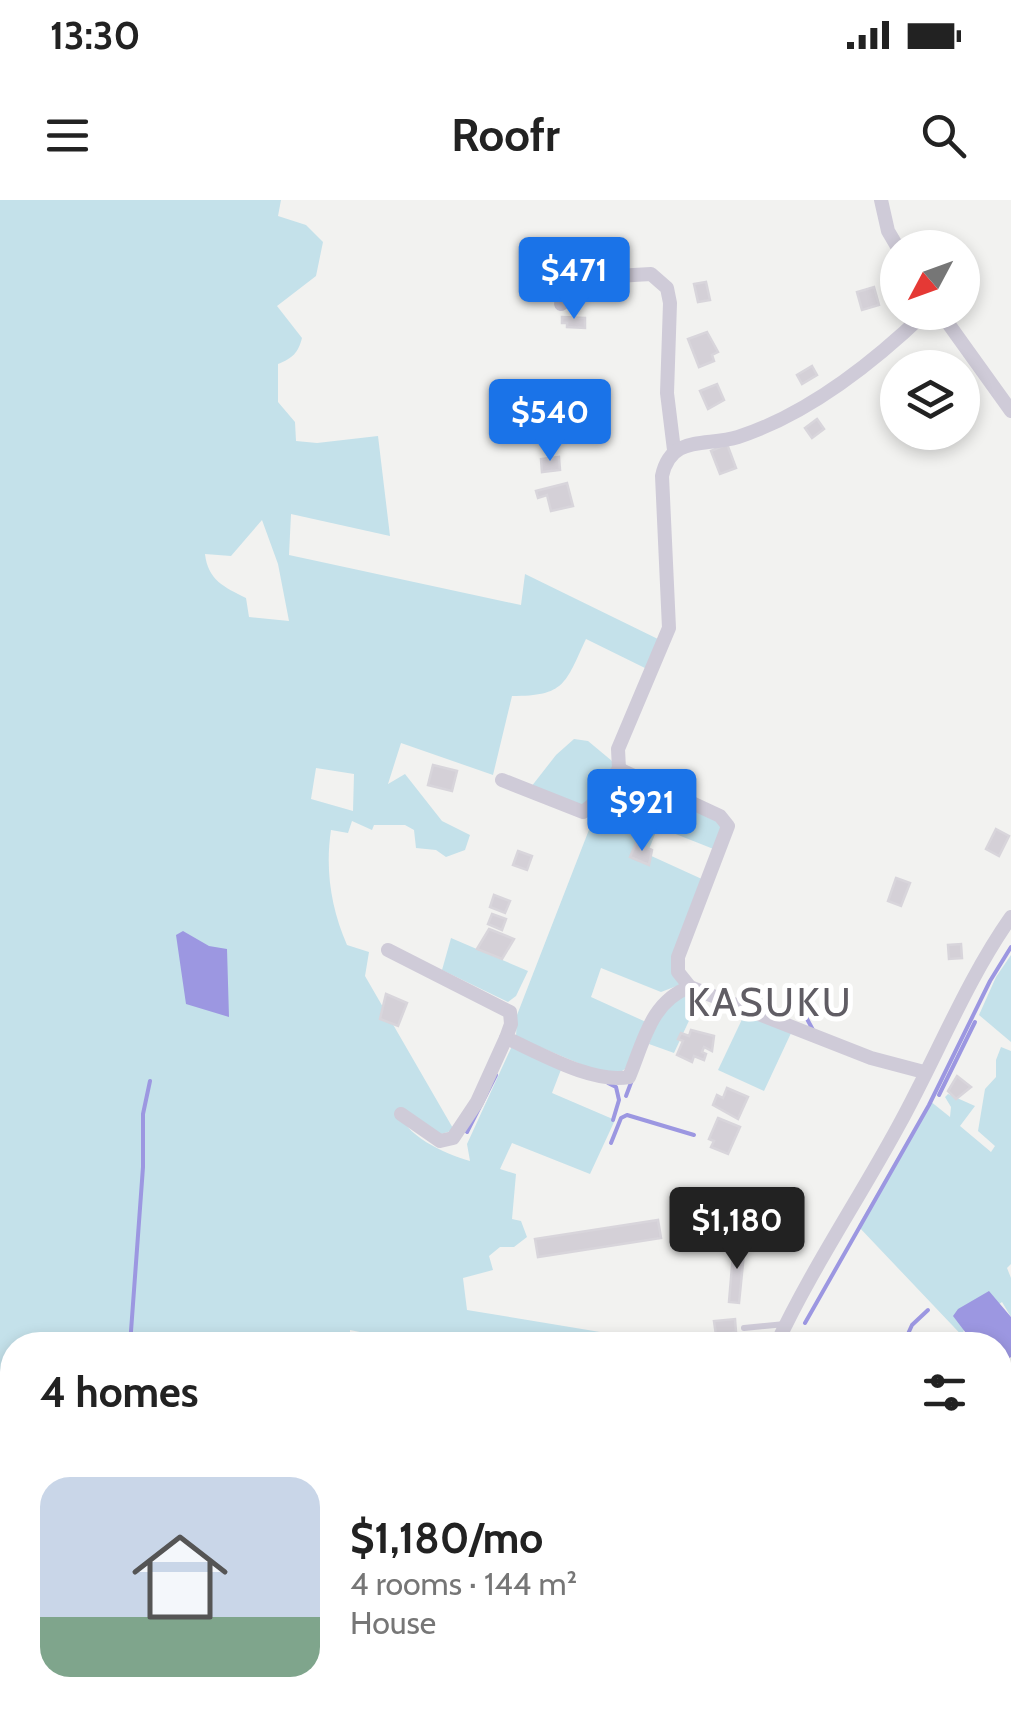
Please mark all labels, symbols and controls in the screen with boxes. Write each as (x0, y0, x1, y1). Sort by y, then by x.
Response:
text: 13:30 (50, 12, 140, 59)
icon: menu (40, 108, 95, 163)
text: Roofr (451, 108, 560, 162)
icon: search (916, 108, 971, 163)
north arrow (880, 230, 980, 330)
map controls (880, 230, 980, 450)
pin: $471 (515, 237, 633, 322)
text: $471 (541, 250, 607, 289)
button: layers (880, 350, 980, 450)
pin: $540 (491, 379, 609, 464)
text: $540 (511, 392, 589, 431)
pin: $921 (583, 769, 701, 854)
text: $921 (609, 782, 675, 821)
district label: KASUKU (687, 977, 853, 1026)
pin: $1,180 (656, 1187, 818, 1272)
text: $1,180 (692, 1200, 782, 1239)
icon: filters (917, 1365, 972, 1420)
text: 4 homes (40, 1366, 199, 1418)
text: $1,180/mo (350, 1512, 543, 1564)
icon: home (120, 1517, 240, 1637)
text: 4 rooms · 144 m² (350, 1564, 577, 1603)
text: House (350, 1603, 436, 1642)

